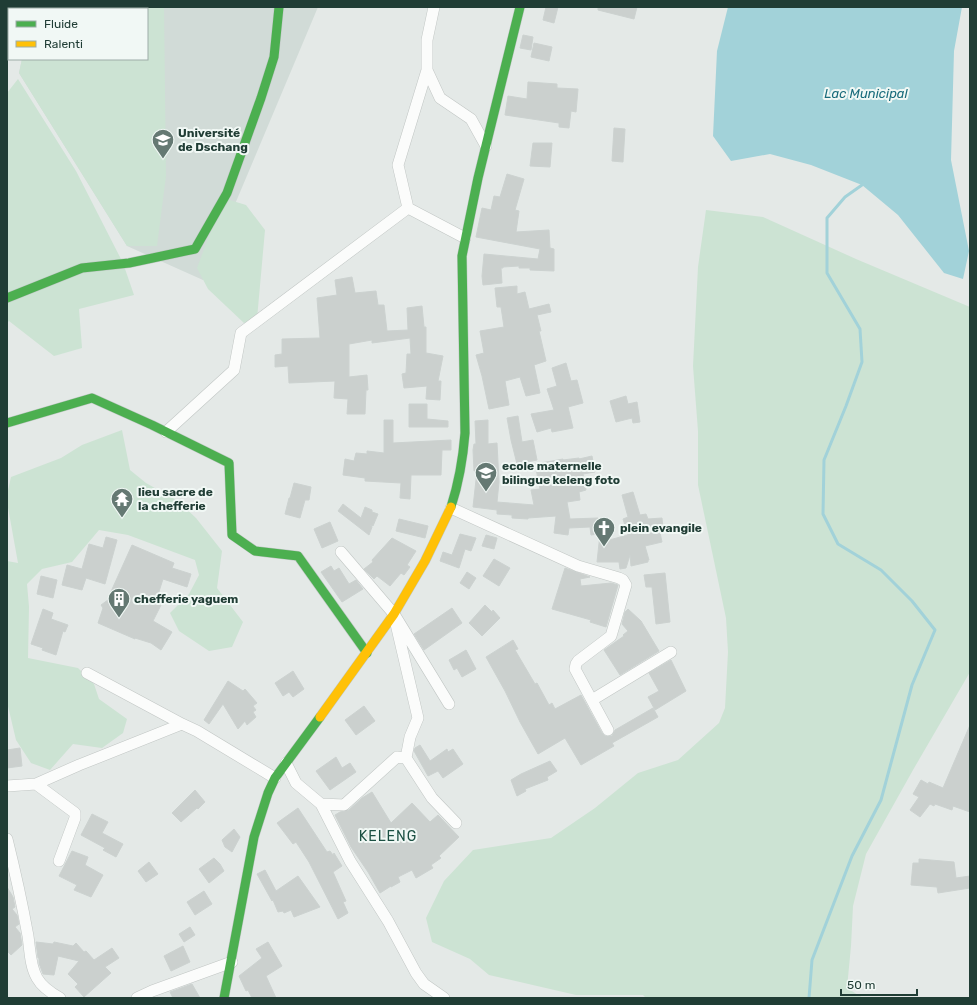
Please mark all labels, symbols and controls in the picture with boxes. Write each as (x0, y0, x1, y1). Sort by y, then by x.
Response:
legend (8, 8, 148, 60)
text: Fluide (44, 17, 78, 31)
text: Ralenti (44, 37, 83, 51)
water label: Lac Municipal (824, 86, 908, 101)
place label: Université de Dschang (178, 126, 248, 154)
school or university icon: Université de Dschang (150, 127, 176, 160)
place label: ecole maternelle bilingue keleng foto (502, 459, 620, 487)
school or university icon: ecole maternelle bilingue keleng foto (473, 460, 499, 493)
place label: lieu sacre de la chefferie (138, 485, 213, 513)
temple icon: lieu sacre de la chefferie (109, 486, 135, 519)
church icon: plein evangile (591, 515, 617, 548)
place label: plein evangile (620, 521, 702, 535)
building icon: chefferie yaguem (106, 586, 132, 619)
place label: chefferie yaguem (134, 592, 238, 606)
district label: KELENG (359, 828, 417, 845)
scale bar (841, 971, 917, 997)
text: 50 m (847, 978, 875, 992)

